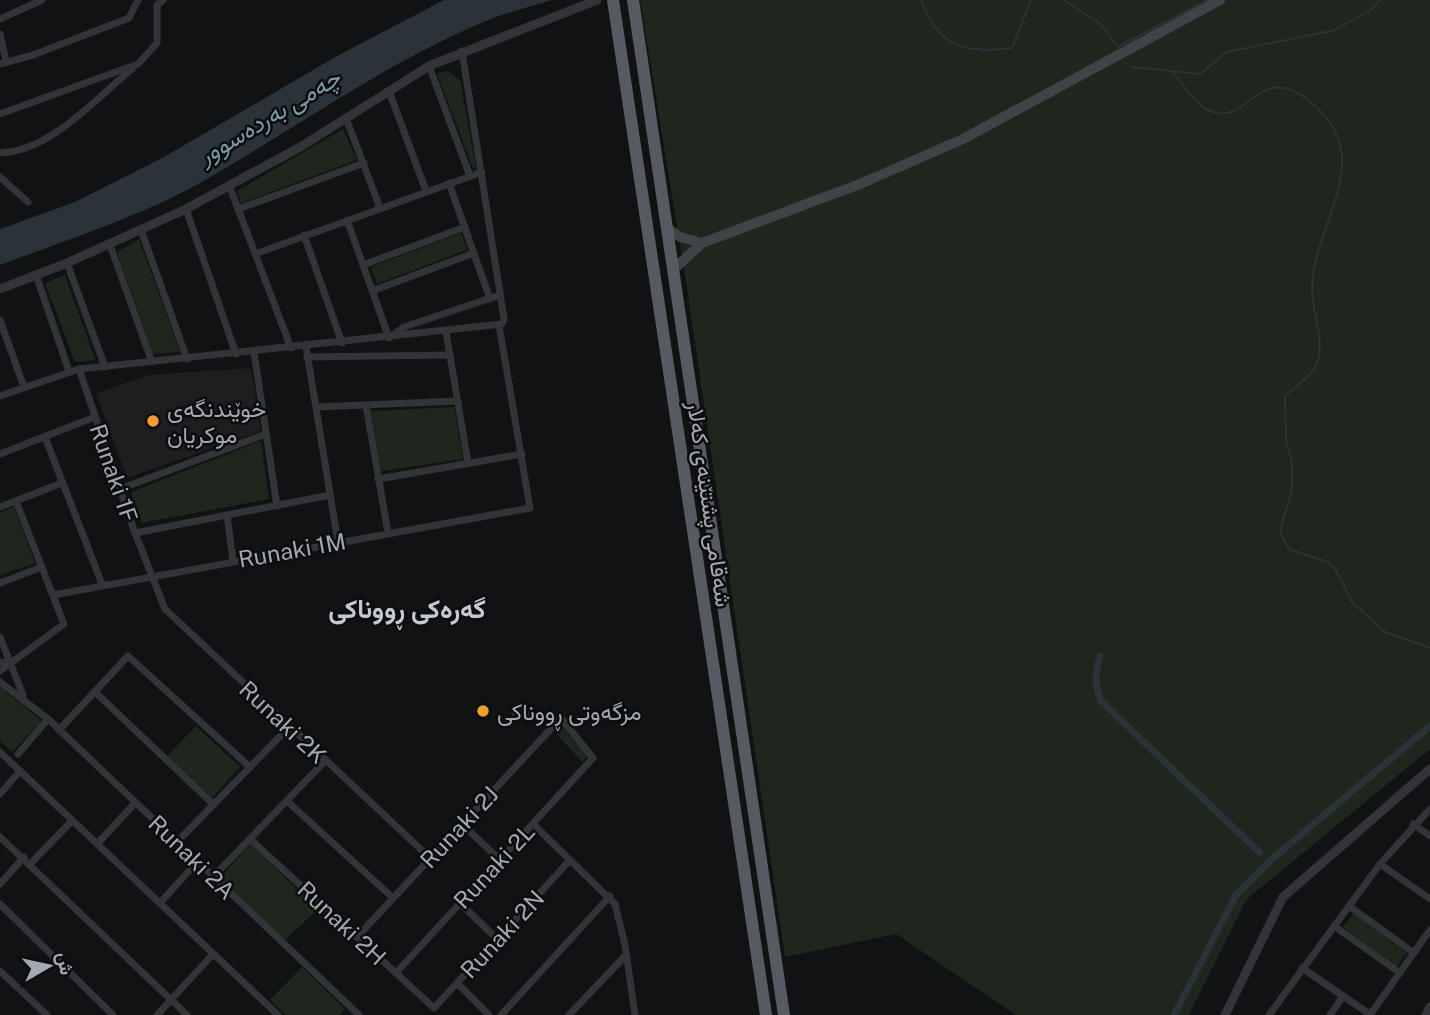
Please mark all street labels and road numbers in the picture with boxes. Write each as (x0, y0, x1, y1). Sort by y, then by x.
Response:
street label: شەقامی پشتێنەی کەلار (679, 398, 738, 609)
street label: Runaki 1F (85, 420, 143, 526)
street label: Runaki 1M (236, 527, 348, 573)
street label: Runaki 2K (234, 675, 332, 769)
street label: Runaki 2J (414, 781, 504, 873)
street label: Runaki 2A (143, 809, 241, 905)
street label: Runaki 2L (448, 818, 540, 914)
street label: Runaki 2H (292, 875, 392, 971)
street label: Runaki 2N (455, 885, 549, 983)

